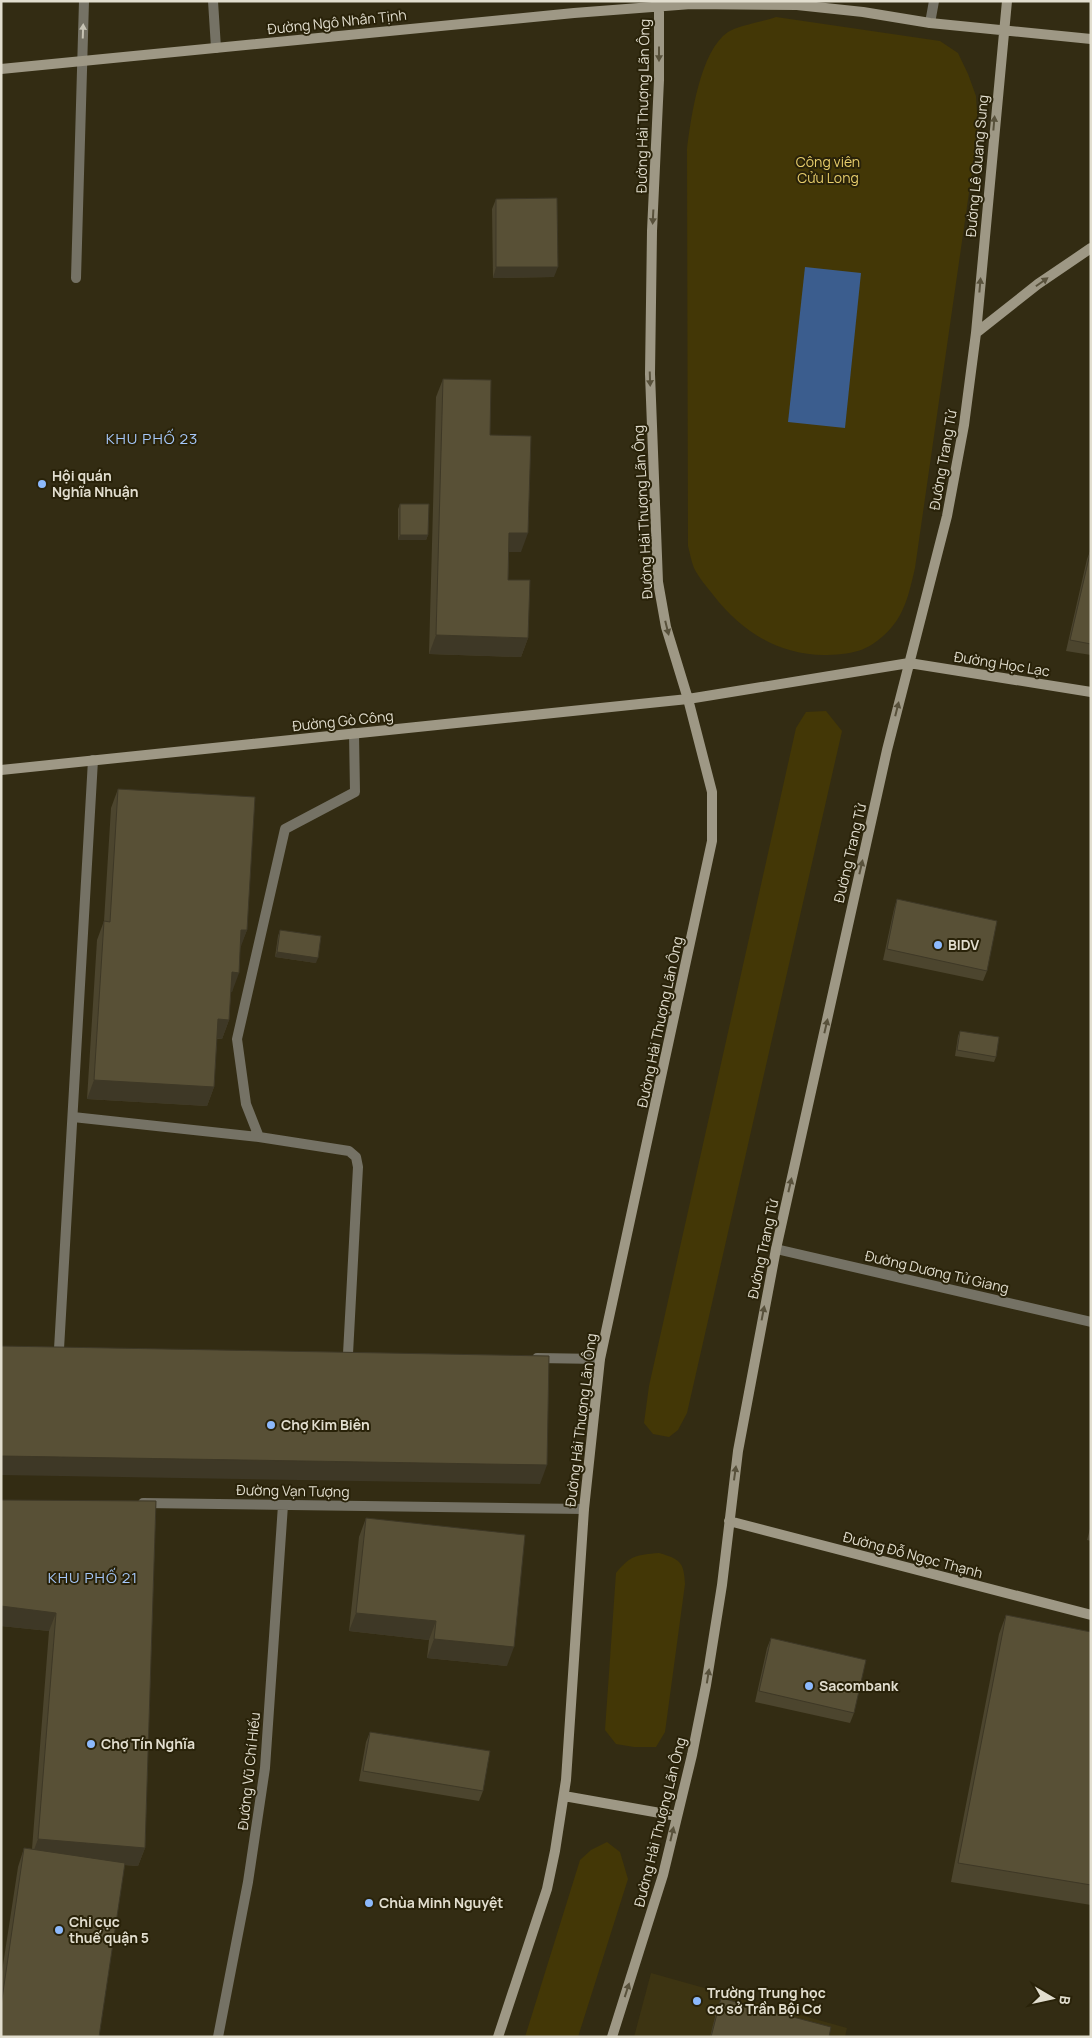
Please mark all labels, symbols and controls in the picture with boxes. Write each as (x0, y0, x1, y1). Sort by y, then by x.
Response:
street label: Đường Ngô Nhân Tịnh (267, 5, 407, 38)
street label: Đường Hải Thượng Lãn Ông (631, 19, 654, 193)
one-way arrow (79, 23, 87, 39)
one-way arrow (655, 47, 663, 63)
street label: Đường Lê Quang Sung (961, 94, 992, 238)
one-way arrow (991, 115, 999, 131)
park label: Công viên Cửu Long (796, 152, 860, 187)
one-way arrow (649, 209, 657, 225)
one-way arrow (976, 277, 984, 293)
one-way arrow (1035, 277, 1049, 287)
one-way arrow (646, 371, 654, 387)
street label: Đường Trang Tử (924, 408, 961, 511)
street label: Đường Hải Thượng Lãn Ông (628, 424, 657, 600)
district label: KHU PHỐ 23 (106, 428, 198, 449)
place label: Hội quán Nghĩa Nhuận (52, 466, 139, 501)
marker: Hội quán Nghĩa Nhuận (36, 478, 48, 490)
one-way arrow (663, 621, 671, 636)
street label: Đường Học Lạc (953, 647, 1052, 680)
one-way arrow (893, 701, 901, 717)
street label: Đường Gò Công (292, 706, 394, 735)
street label: Đường Trang Tử (829, 801, 870, 904)
one-way arrow (857, 860, 865, 875)
street label: Đường Hải Thượng Lãn Ông (632, 935, 687, 1109)
place label: BIDV (948, 935, 979, 954)
marker: BIDV (932, 939, 944, 951)
one-way arrow (822, 1018, 830, 1034)
one-way arrow (786, 1177, 794, 1192)
street label: Đường Trang Tử (743, 1197, 782, 1300)
street label: Đường Dương Tử Giang (863, 1246, 1011, 1297)
one-way arrow (760, 1304, 768, 1320)
street label: Đường Hải Thượng Lãn Ông (560, 1332, 601, 1508)
place label: Chợ Kim Biên (281, 1415, 370, 1434)
marker: Chợ Kim Biên (265, 1419, 277, 1431)
one-way arrow (731, 1465, 739, 1481)
street label: Đường Vạn Tượng (236, 1480, 350, 1501)
street label: Đường Đỗ Ngọc Thạnh (841, 1527, 985, 1582)
district label: KHU PHỐ 21 (48, 1567, 138, 1588)
one-way arrow (704, 1667, 712, 1683)
place label: Sacombank (819, 1676, 899, 1695)
marker: Sacombank (803, 1680, 815, 1692)
street label: Đường Vũ Chí Hiếu (233, 1711, 264, 1831)
place label: Chợ Tín Nghĩa (101, 1734, 195, 1753)
street label: Đường Hải Thượng Lãn Ông (629, 1735, 690, 1909)
marker: Chợ Tín Nghĩa (85, 1738, 97, 1750)
one-way arrow (668, 1827, 676, 1842)
place label: Chùa Minh Nguyệt (379, 1893, 503, 1912)
marker: Chùa Minh Nguyệt (363, 1897, 375, 1909)
place label: Chi cục thuế quận 5 (69, 1912, 149, 1947)
marker: Chi cục thuế quận 5 (53, 1924, 65, 1936)
north arrow (1027, 1973, 1077, 2023)
one-way arrow (624, 1983, 632, 1998)
place label: Trường Trung học cơ sở Trần Bội Cơ (707, 1983, 826, 2018)
text: B (1055, 1994, 1075, 2006)
marker: Trường Trung học cơ sở Trần Bội Cơ (691, 1995, 703, 2007)

